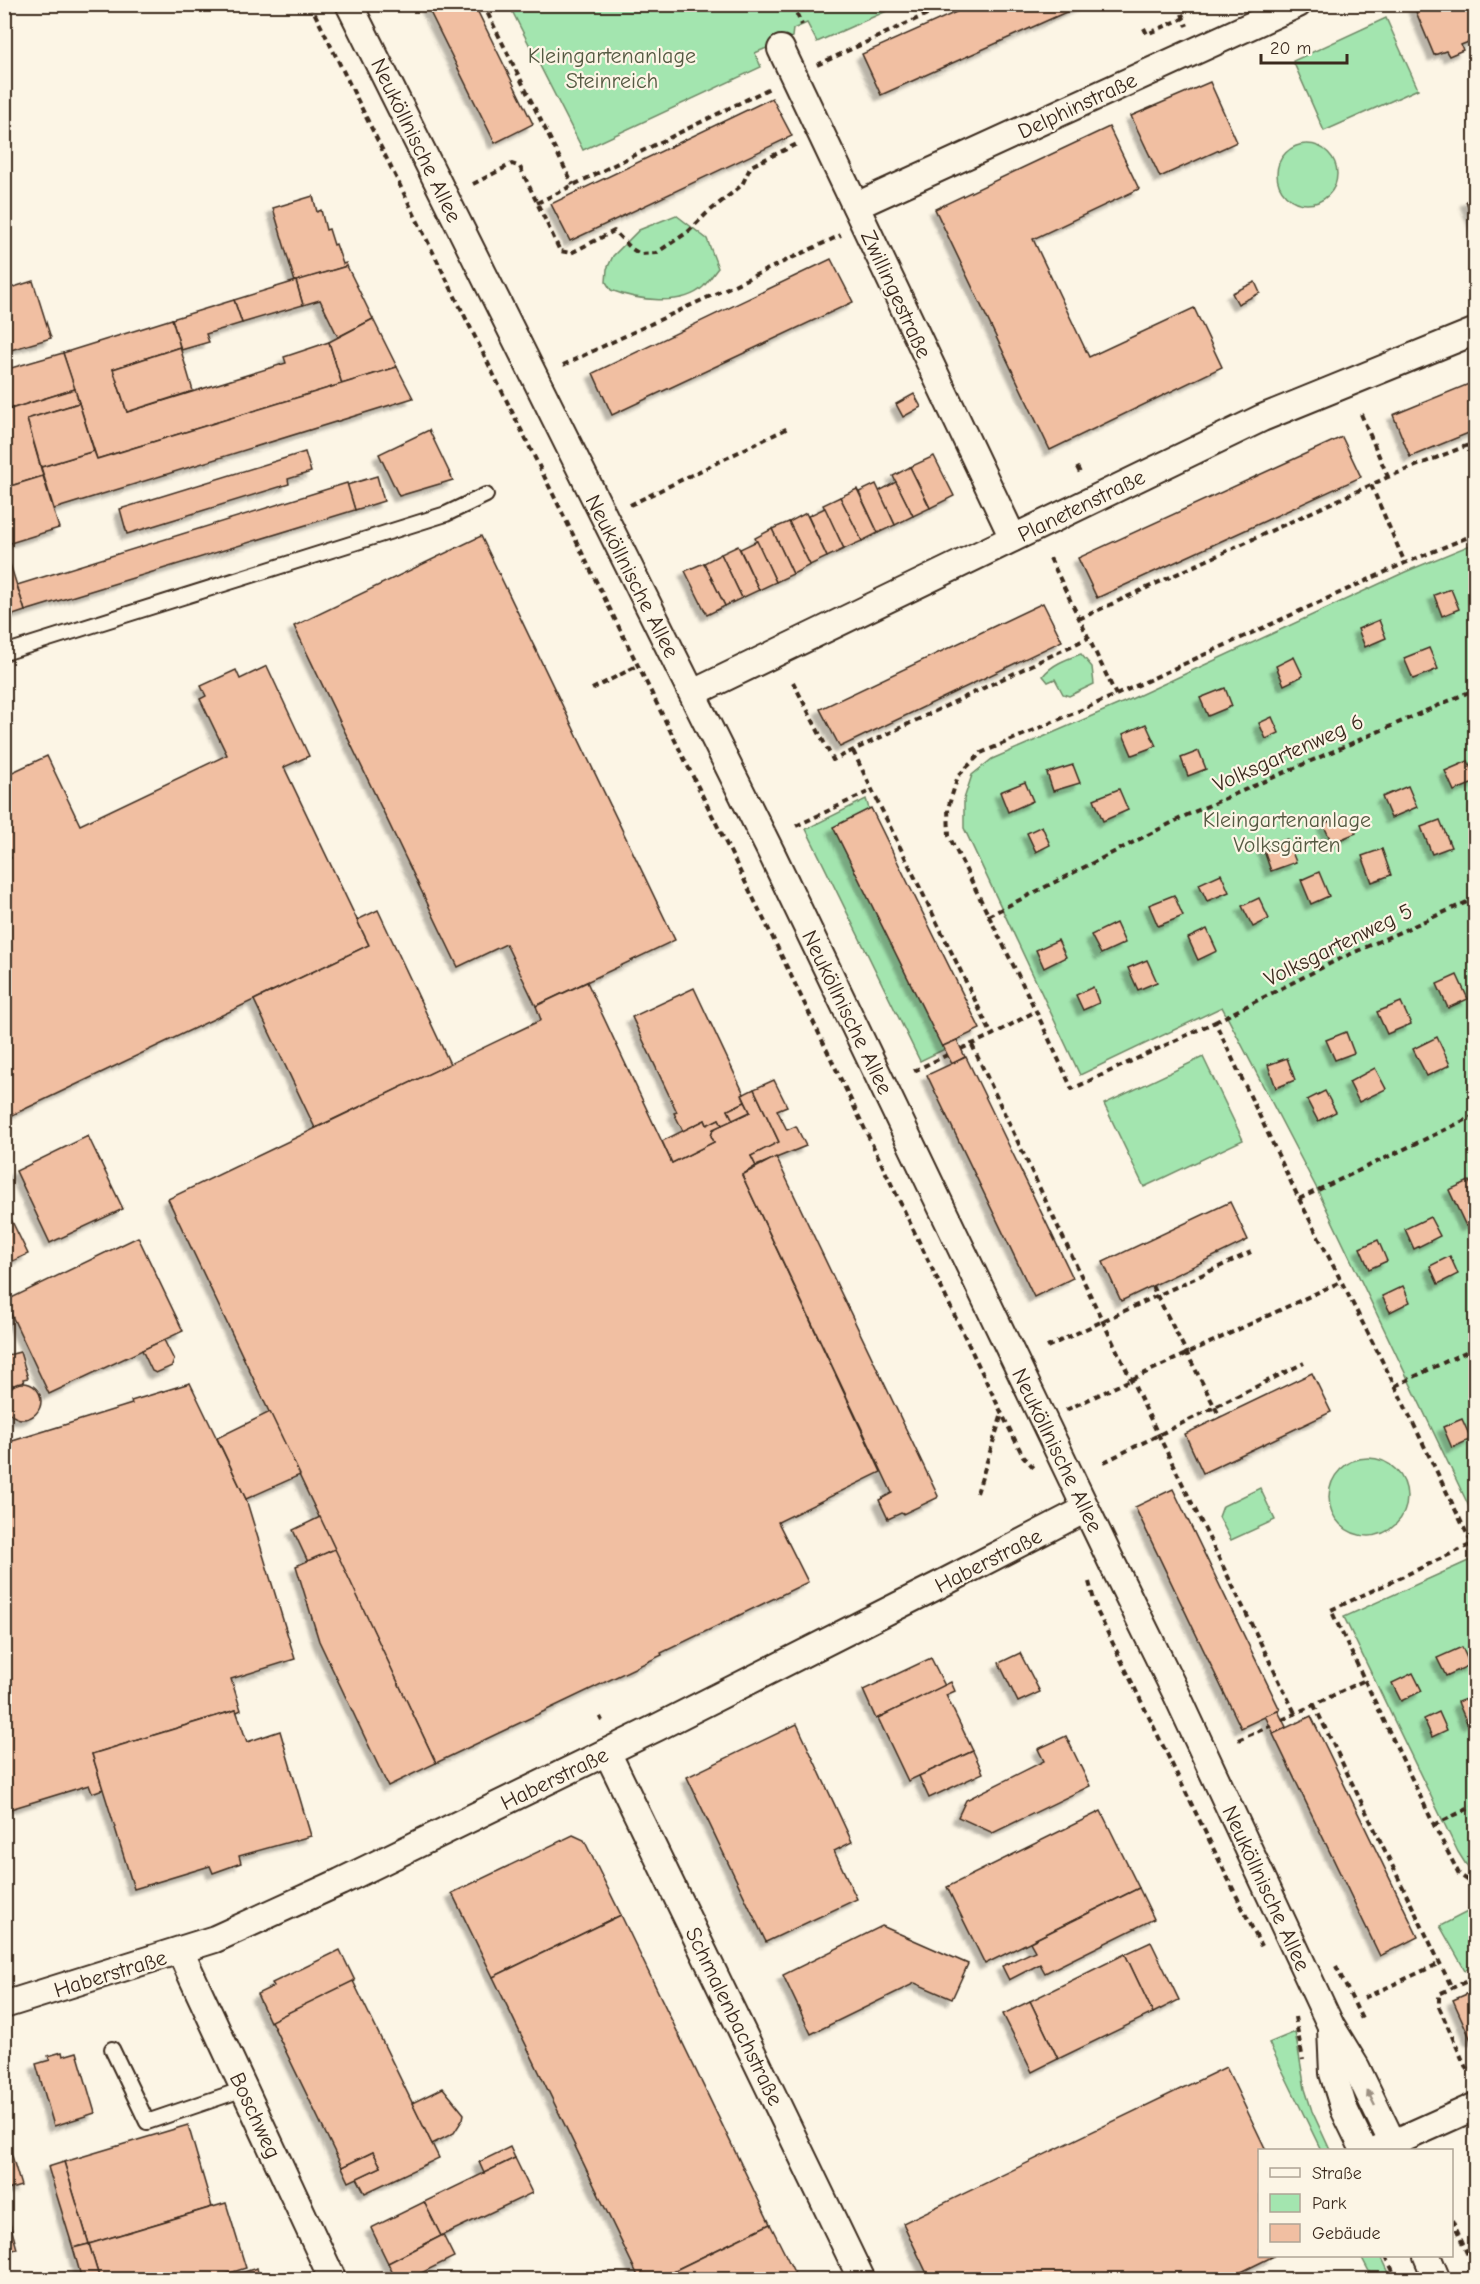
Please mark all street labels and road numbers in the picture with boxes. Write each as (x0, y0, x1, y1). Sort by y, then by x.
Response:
street label: Neuköllnische Allee (365, 54, 467, 227)
street label: Delphinstraße (1014, 67, 1141, 145)
street label: Zwillingestraße (855, 226, 937, 363)
street label: Planetenstraße (1014, 464, 1149, 548)
street label: Neuköllnische Allee (580, 491, 684, 662)
street label: Volksgartenweg 6 (1209, 708, 1368, 798)
street label: Volksgartenweg 5 (1260, 898, 1417, 992)
street label: Neuköllnische Allee (796, 926, 898, 1099)
street label: Neuköllnische Allee (1006, 1364, 1108, 1537)
street label: Haberstraße (931, 1523, 1046, 1599)
street label: Haberstraße (496, 1742, 612, 1816)
street label: Neuköllnische Allee (1216, 1802, 1316, 1975)
street label: Schmalenbachstraße (680, 1923, 789, 2110)
street label: Haberstraße (51, 1944, 170, 2003)
street label: Boschweg (224, 2068, 286, 2163)

